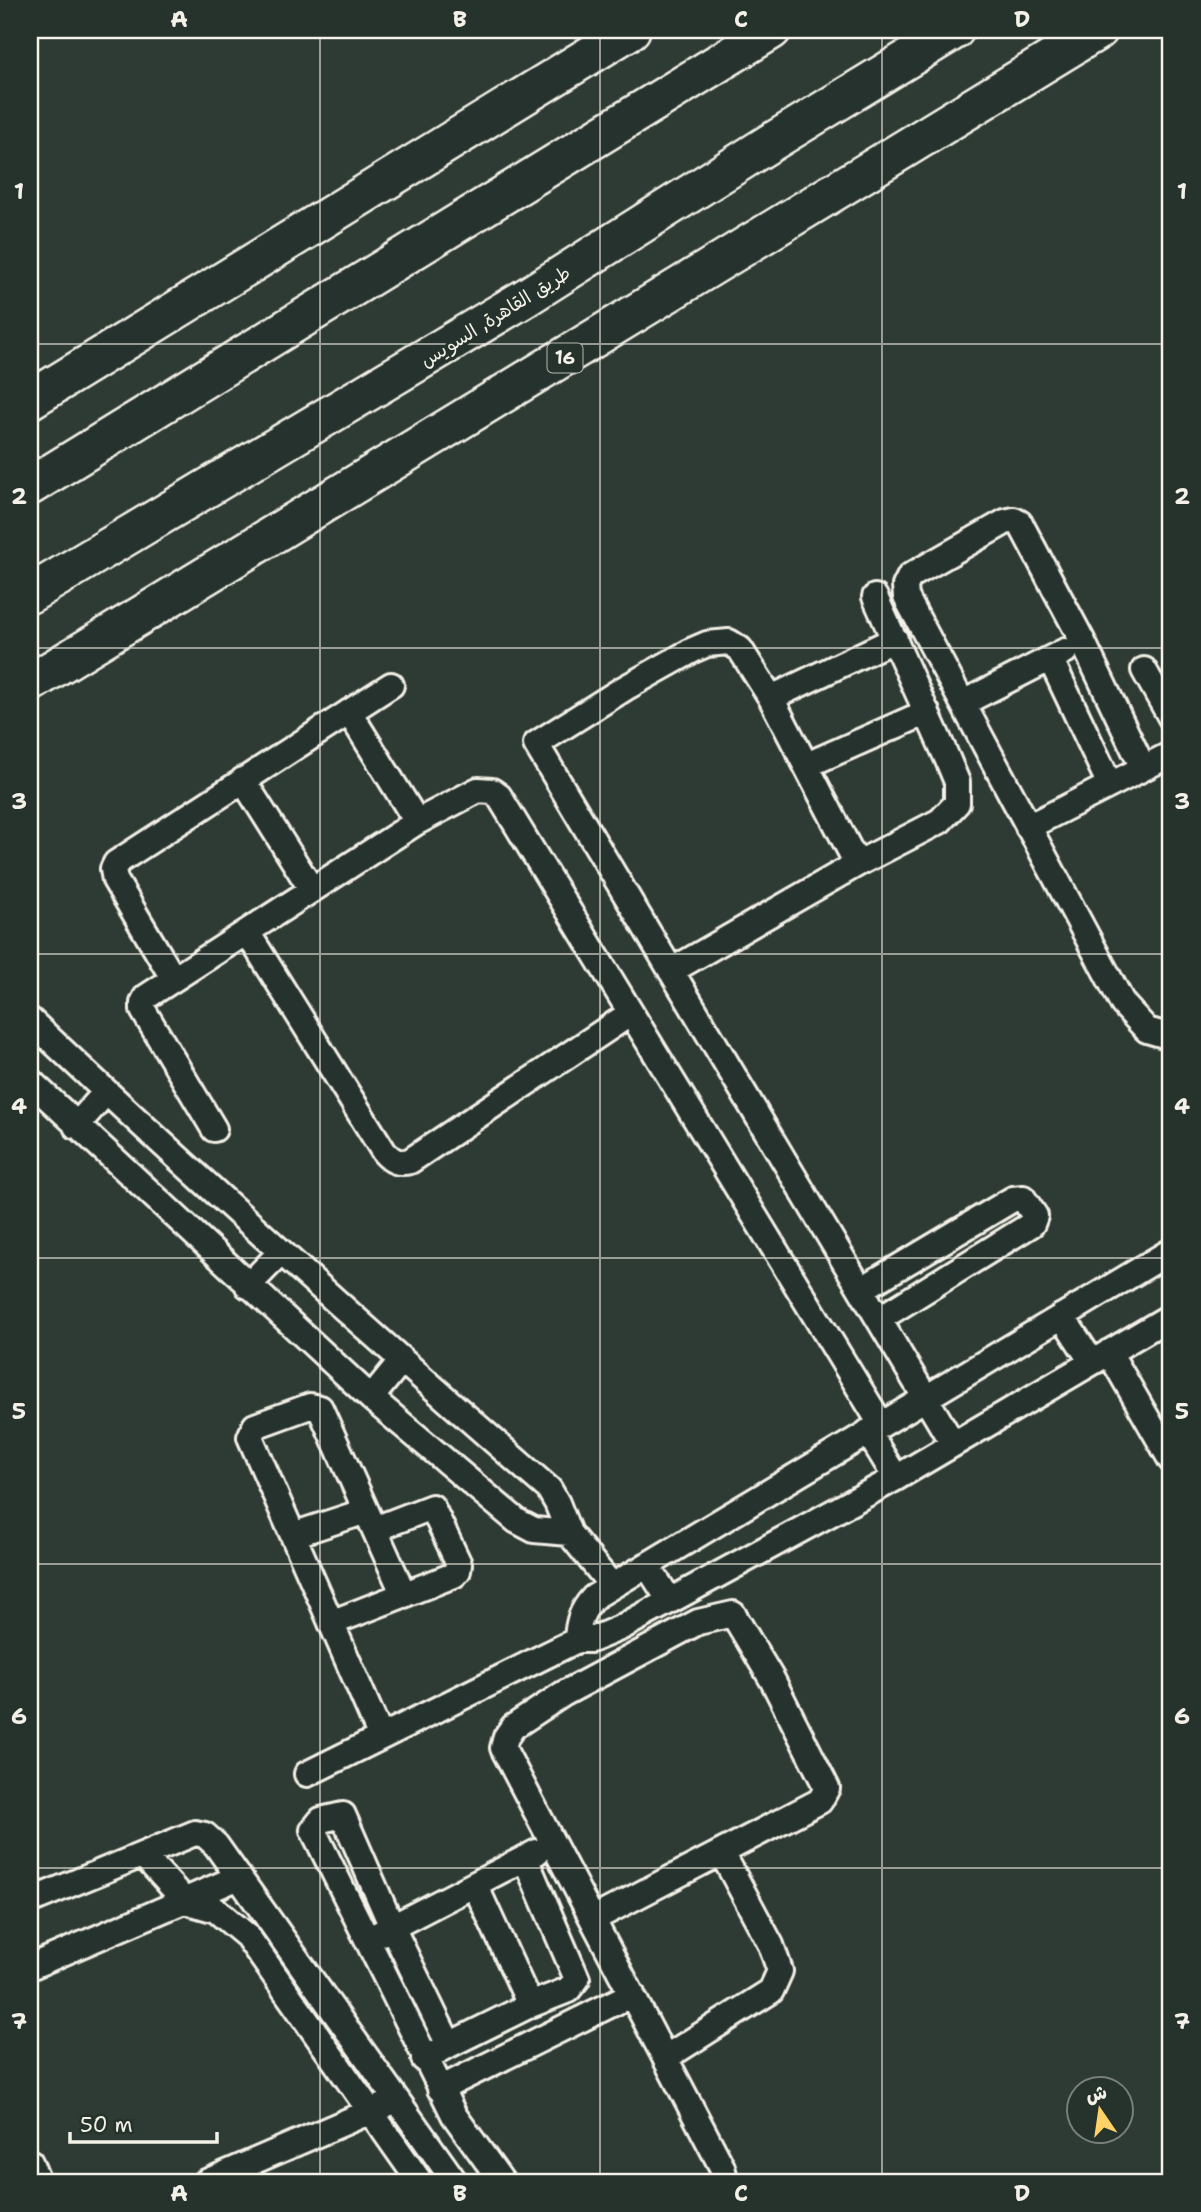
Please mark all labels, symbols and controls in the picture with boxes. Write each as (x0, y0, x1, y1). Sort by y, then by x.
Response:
text: A (170, 4, 188, 34)
text: B (453, 4, 467, 34)
text: C (734, 4, 748, 34)
text: D (1014, 4, 1030, 34)
text: 1 (14, 176, 24, 206)
text: 1 (1177, 176, 1187, 206)
street label: طريق القاهرة, السويس (415, 260, 575, 373)
road number: 16 (548, 344, 582, 372)
text: 2 (11, 481, 27, 511)
text: 2 (1174, 481, 1190, 511)
text: 3 (11, 786, 27, 816)
text: 3 (1174, 786, 1190, 816)
text: 4 (11, 1091, 27, 1121)
text: 4 (1174, 1091, 1190, 1121)
text: 5 (12, 1396, 26, 1426)
text: 5 (1175, 1396, 1189, 1426)
text: 6 (11, 1701, 27, 1731)
text: 6 (1174, 1701, 1190, 1731)
text: 7 (11, 2006, 27, 2036)
text: 7 (1174, 2006, 1190, 2036)
north arrow (1064, 2076, 1134, 2146)
text: ش (1083, 2079, 1109, 2108)
scale bar (70, 2100, 217, 2144)
text: 50 m (80, 2111, 133, 2139)
text: A (170, 2178, 188, 2208)
text: B (453, 2178, 467, 2208)
text: C (734, 2178, 748, 2208)
text: D (1014, 2178, 1030, 2208)

